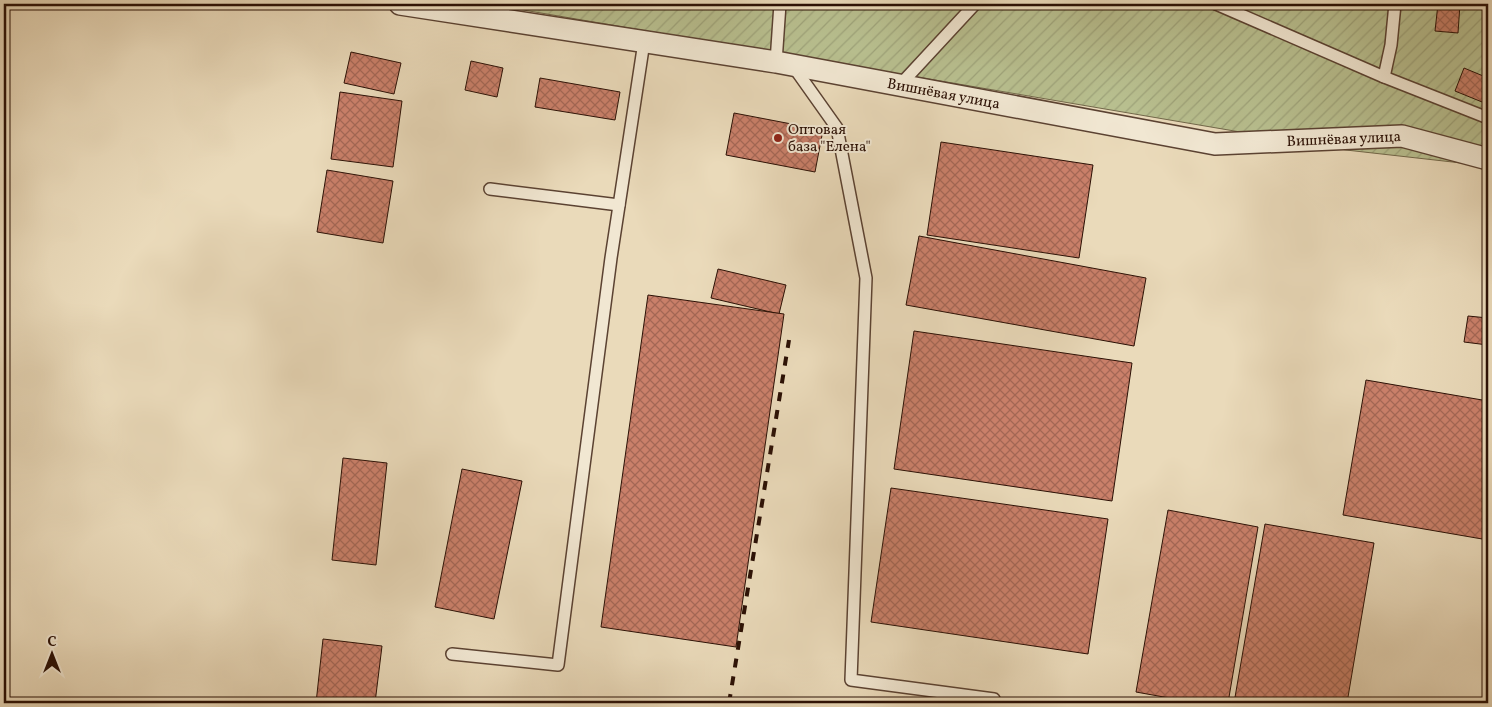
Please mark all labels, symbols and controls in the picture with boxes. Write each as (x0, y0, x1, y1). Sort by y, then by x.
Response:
street label: Вишнёвая улица (885, 74, 1002, 116)
place label: Оптовая база "Елена" (788, 120, 871, 158)
street label: Вишнёвая улица (1286, 127, 1402, 153)
marker: Оптовая база "Елена" (772, 132, 784, 144)
north arrow (28, 630, 78, 680)
text: С (47, 633, 57, 652)

